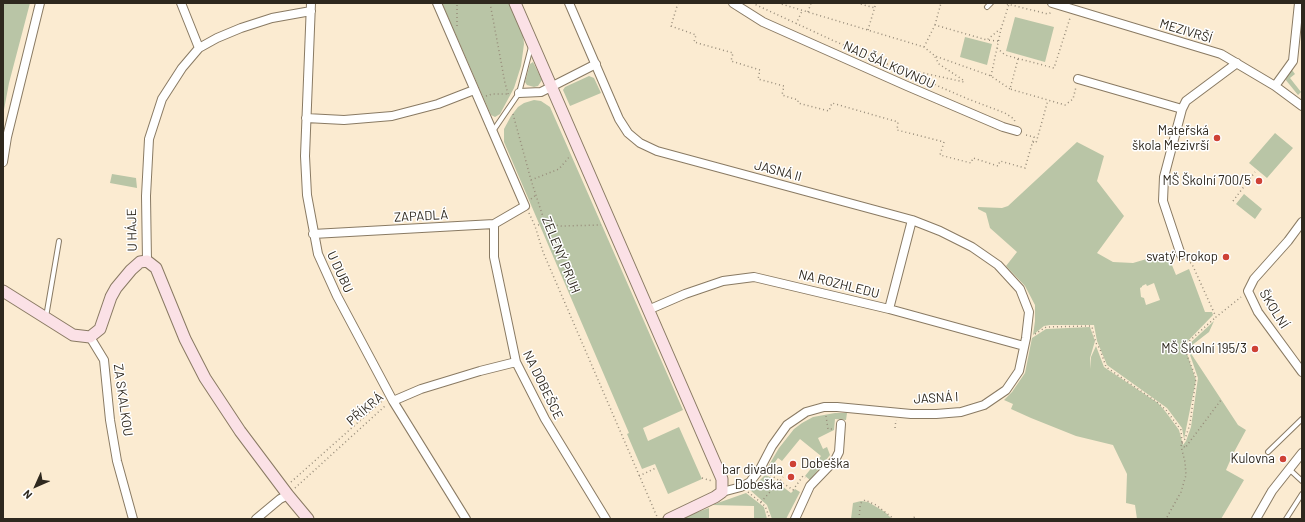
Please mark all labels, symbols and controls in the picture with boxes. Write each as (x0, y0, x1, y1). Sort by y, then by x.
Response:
street label: MEZIVRŠÍ (1158, 16, 1214, 46)
street label: NAD ŠÁLKOVNOU (841, 38, 937, 92)
place label: Mateřská škola Mezivrší (1132, 123, 1209, 154)
marker: Mateřská škola Mezivrší (1212, 133, 1222, 143)
street label: JASNÁ II (753, 157, 803, 185)
place label: MŠ Školní 700/5 (1162, 173, 1251, 189)
marker: MŠ Školní 700/5 (1254, 176, 1264, 186)
street label: ZAPADLÁ (394, 207, 448, 225)
street label: U HÁJE (124, 208, 140, 252)
street label: ZELENÝ PRUH (538, 214, 584, 296)
street label: U DUBU (324, 249, 356, 295)
place label: svatý Prokop (1146, 249, 1218, 265)
marker: svatý Prokop (1221, 252, 1231, 262)
street label: NA ROZHLEDU (797, 266, 881, 302)
street label: ŠKOLNÍ (1256, 287, 1292, 331)
place label: MŠ Školní 195/3 (1161, 341, 1247, 357)
marker: MŠ Školní 195/3 (1250, 344, 1260, 354)
street label: NA DOBEŠCE (520, 348, 566, 422)
street label: ZA SKALKOU (110, 363, 136, 437)
street label: PŘÍKRÁ (343, 389, 387, 429)
street label: JASNÁ I (913, 389, 959, 407)
place label: Kulovna (1230, 451, 1275, 467)
marker: Kulovna (1278, 454, 1288, 464)
place label: Dobeška (801, 456, 849, 472)
marker: Dobeška (788, 459, 798, 469)
place label: bar divadla Dobeška (722, 462, 783, 493)
north arrow (16, 466, 56, 506)
marker: bar divadla Dobeška (786, 472, 796, 482)
text: N (20, 488, 34, 502)

